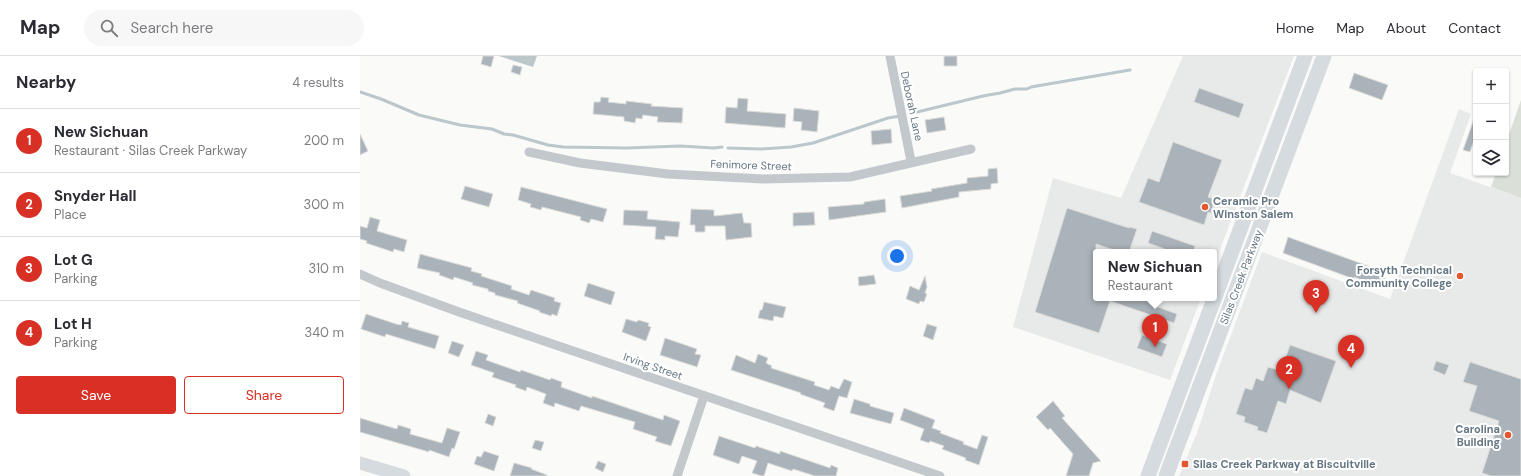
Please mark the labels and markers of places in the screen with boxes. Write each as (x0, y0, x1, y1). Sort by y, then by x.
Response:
place label: Ceramic Pro Winston Salem (1213, 194, 1293, 221)
marker: Ceramic Pro Winston Salem (1200, 202, 1210, 212)
place label: Forsyth Technical Community College (1346, 263, 1452, 290)
marker: Forsyth Technical Community College (1455, 271, 1465, 281)
pin: 3 (1303, 280, 1329, 313)
pin: 1 (1142, 314, 1168, 347)
pin: 4 (1338, 335, 1364, 368)
pin: 2 (1276, 356, 1302, 389)
place label: Carolina Building (1455, 422, 1500, 449)
marker: Carolina Building (1503, 430, 1513, 440)
place label: Silas Creek Parkway at Biscuitville (1193, 457, 1376, 471)
marker: Silas Creek Parkway at Biscuitville (1180, 459, 1190, 469)

